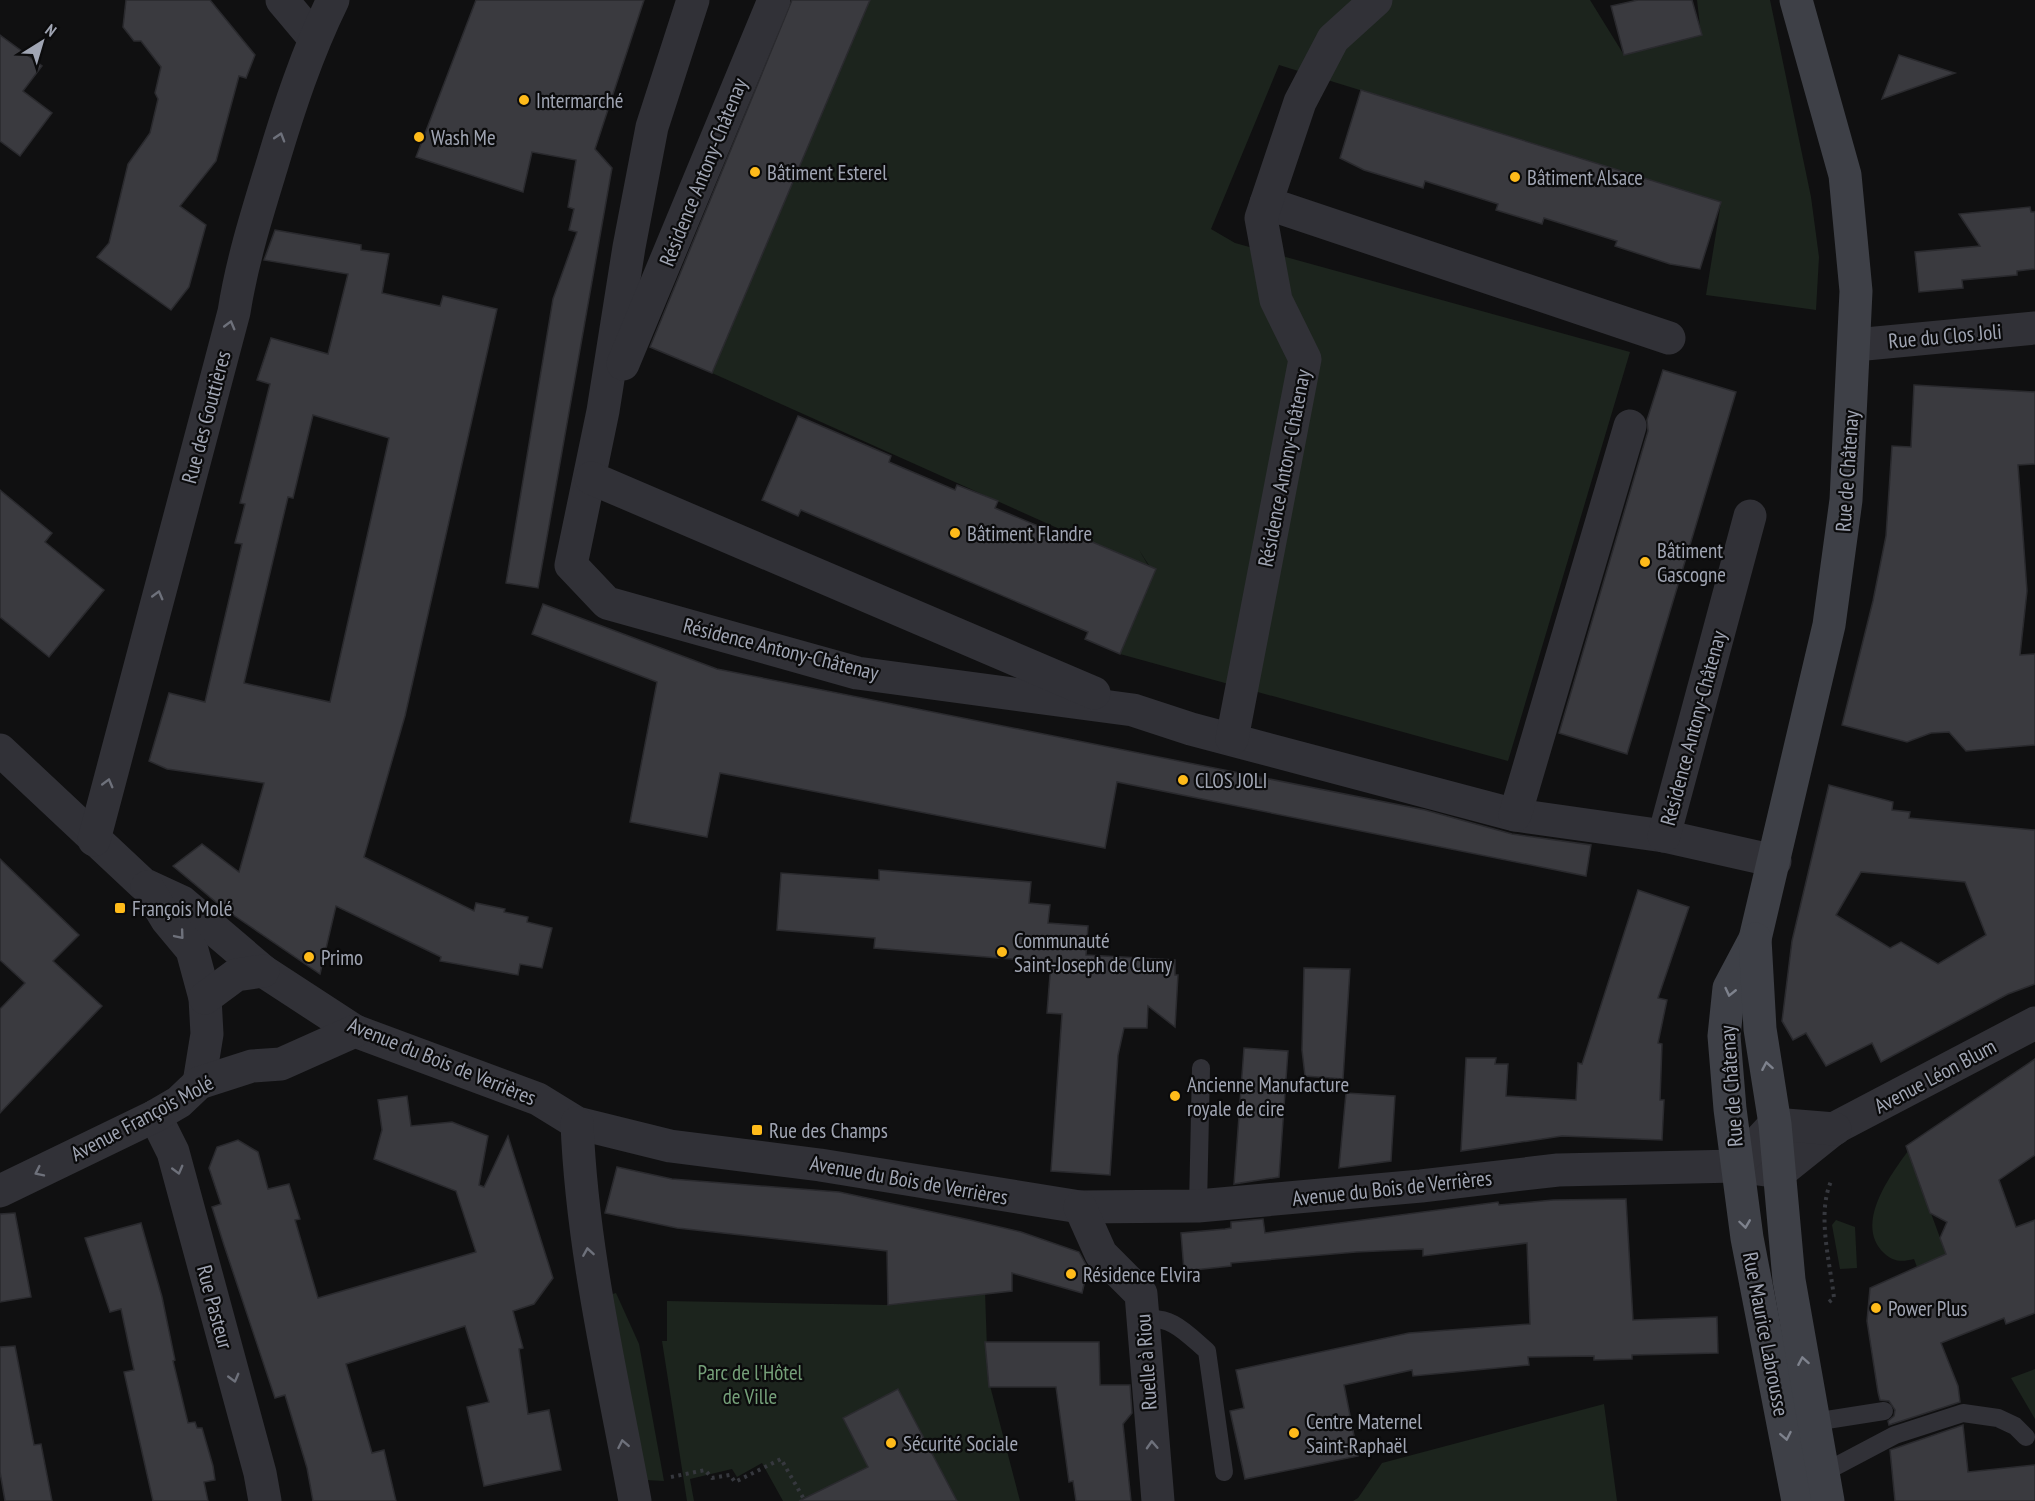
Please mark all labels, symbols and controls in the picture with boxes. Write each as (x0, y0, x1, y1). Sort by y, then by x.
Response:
north arrow (12, 12, 72, 72)
text: N (42, 19, 60, 41)
street label: Résidence Antony-Châtenay (653, 74, 753, 270)
place label: Intermarché (536, 87, 623, 114)
marker: Intermarché (517, 93, 531, 107)
place label: Wash Me (431, 124, 496, 151)
marker: Wash Me (412, 130, 426, 144)
one-way arrow (273, 132, 285, 143)
place label: Bâtiment Esterel (767, 159, 887, 186)
place label: Bâtiment Alsace (1527, 164, 1643, 191)
marker: Bâtiment Esterel (748, 165, 762, 179)
marker: Bâtiment Alsace (1508, 170, 1522, 184)
street label: Rue du Clos Joli (1887, 318, 2003, 354)
one-way arrow (223, 320, 236, 330)
street label: Rue des Gouttières (175, 348, 237, 486)
street label: Résidence Antony-Châtenay (1252, 367, 1316, 569)
street label: Rue de Châtenay (1829, 409, 1865, 533)
place label: Bâtiment Flandre (967, 520, 1092, 547)
marker: Bâtiment Flandre (948, 526, 962, 540)
place label: Bâtiment Gascogne (1657, 537, 1726, 588)
marker: Bâtiment Gascogne (1638, 555, 1652, 569)
one-way arrow (151, 590, 164, 600)
street label: Résidence Antony-Châtenay (681, 612, 882, 686)
street label: Résidence Antony-Châtenay (1654, 628, 1732, 828)
place label: CLOS JOLI (1195, 767, 1267, 794)
marker: CLOS JOLI (1176, 773, 1190, 787)
one-way arrow (101, 778, 114, 788)
place label: François Molé (132, 895, 232, 922)
marker: François Molé (113, 901, 127, 915)
place label: Communauté Saint-Joseph de Cluny (1014, 927, 1172, 978)
one-way arrow (173, 928, 184, 939)
place label: Primo (321, 944, 363, 971)
marker: Communauté Saint-Joseph de Cluny (995, 945, 1009, 959)
marker: Primo (302, 950, 316, 964)
one-way arrow (1724, 987, 1737, 997)
street label: Avenue du Bois de Verrières (344, 1011, 540, 1111)
street label: Rue de Châtenay (1713, 1024, 1749, 1148)
street label: Avenue Léon Blum (1869, 1033, 2001, 1119)
one-way arrow (1761, 1061, 1774, 1071)
street label: Avenue François Molé (66, 1069, 218, 1167)
place label: Ancienne Manufacture royale de cire (1187, 1071, 1349, 1122)
marker: Ancienne Manufacture royale de cire (1168, 1089, 1182, 1103)
place label: Rue des Champs (769, 1117, 888, 1144)
marker: Rue des Champs (750, 1123, 764, 1137)
street label: Avenue du Bois de Verrières (808, 1149, 1010, 1211)
one-way arrow (171, 1164, 183, 1175)
street label: Avenue du Bois de Verrières (1291, 1164, 1493, 1212)
one-way arrow (34, 1165, 45, 1177)
one-way arrow (1738, 1220, 1750, 1229)
one-way arrow (582, 1247, 594, 1257)
street label: Rue Maurice Labrousse (1737, 1250, 1795, 1418)
place label: Résidence Elvira (1083, 1261, 1201, 1288)
street label: Rue Pasteur (191, 1262, 239, 1352)
marker: Résidence Elvira (1064, 1267, 1078, 1281)
place label: Power Plus (1888, 1295, 1967, 1322)
marker: Power Plus (1869, 1301, 1883, 1315)
street label: Ruelle à Riou (1129, 1313, 1163, 1411)
one-way arrow (1798, 1356, 1810, 1365)
park label: Parc de l'Hôtel de Ville (698, 1359, 803, 1410)
one-way arrow (227, 1372, 239, 1383)
place label: Centre Maternel Saint-Raphaël (1306, 1408, 1422, 1459)
marker: Centre Maternel Saint-Raphaël (1287, 1426, 1301, 1440)
place label: Sécurité Sociale (903, 1430, 1018, 1457)
one-way arrow (1779, 1431, 1792, 1441)
marker: Sécurité Sociale (884, 1436, 898, 1450)
one-way arrow (617, 1439, 630, 1449)
one-way arrow (1145, 1440, 1158, 1449)

